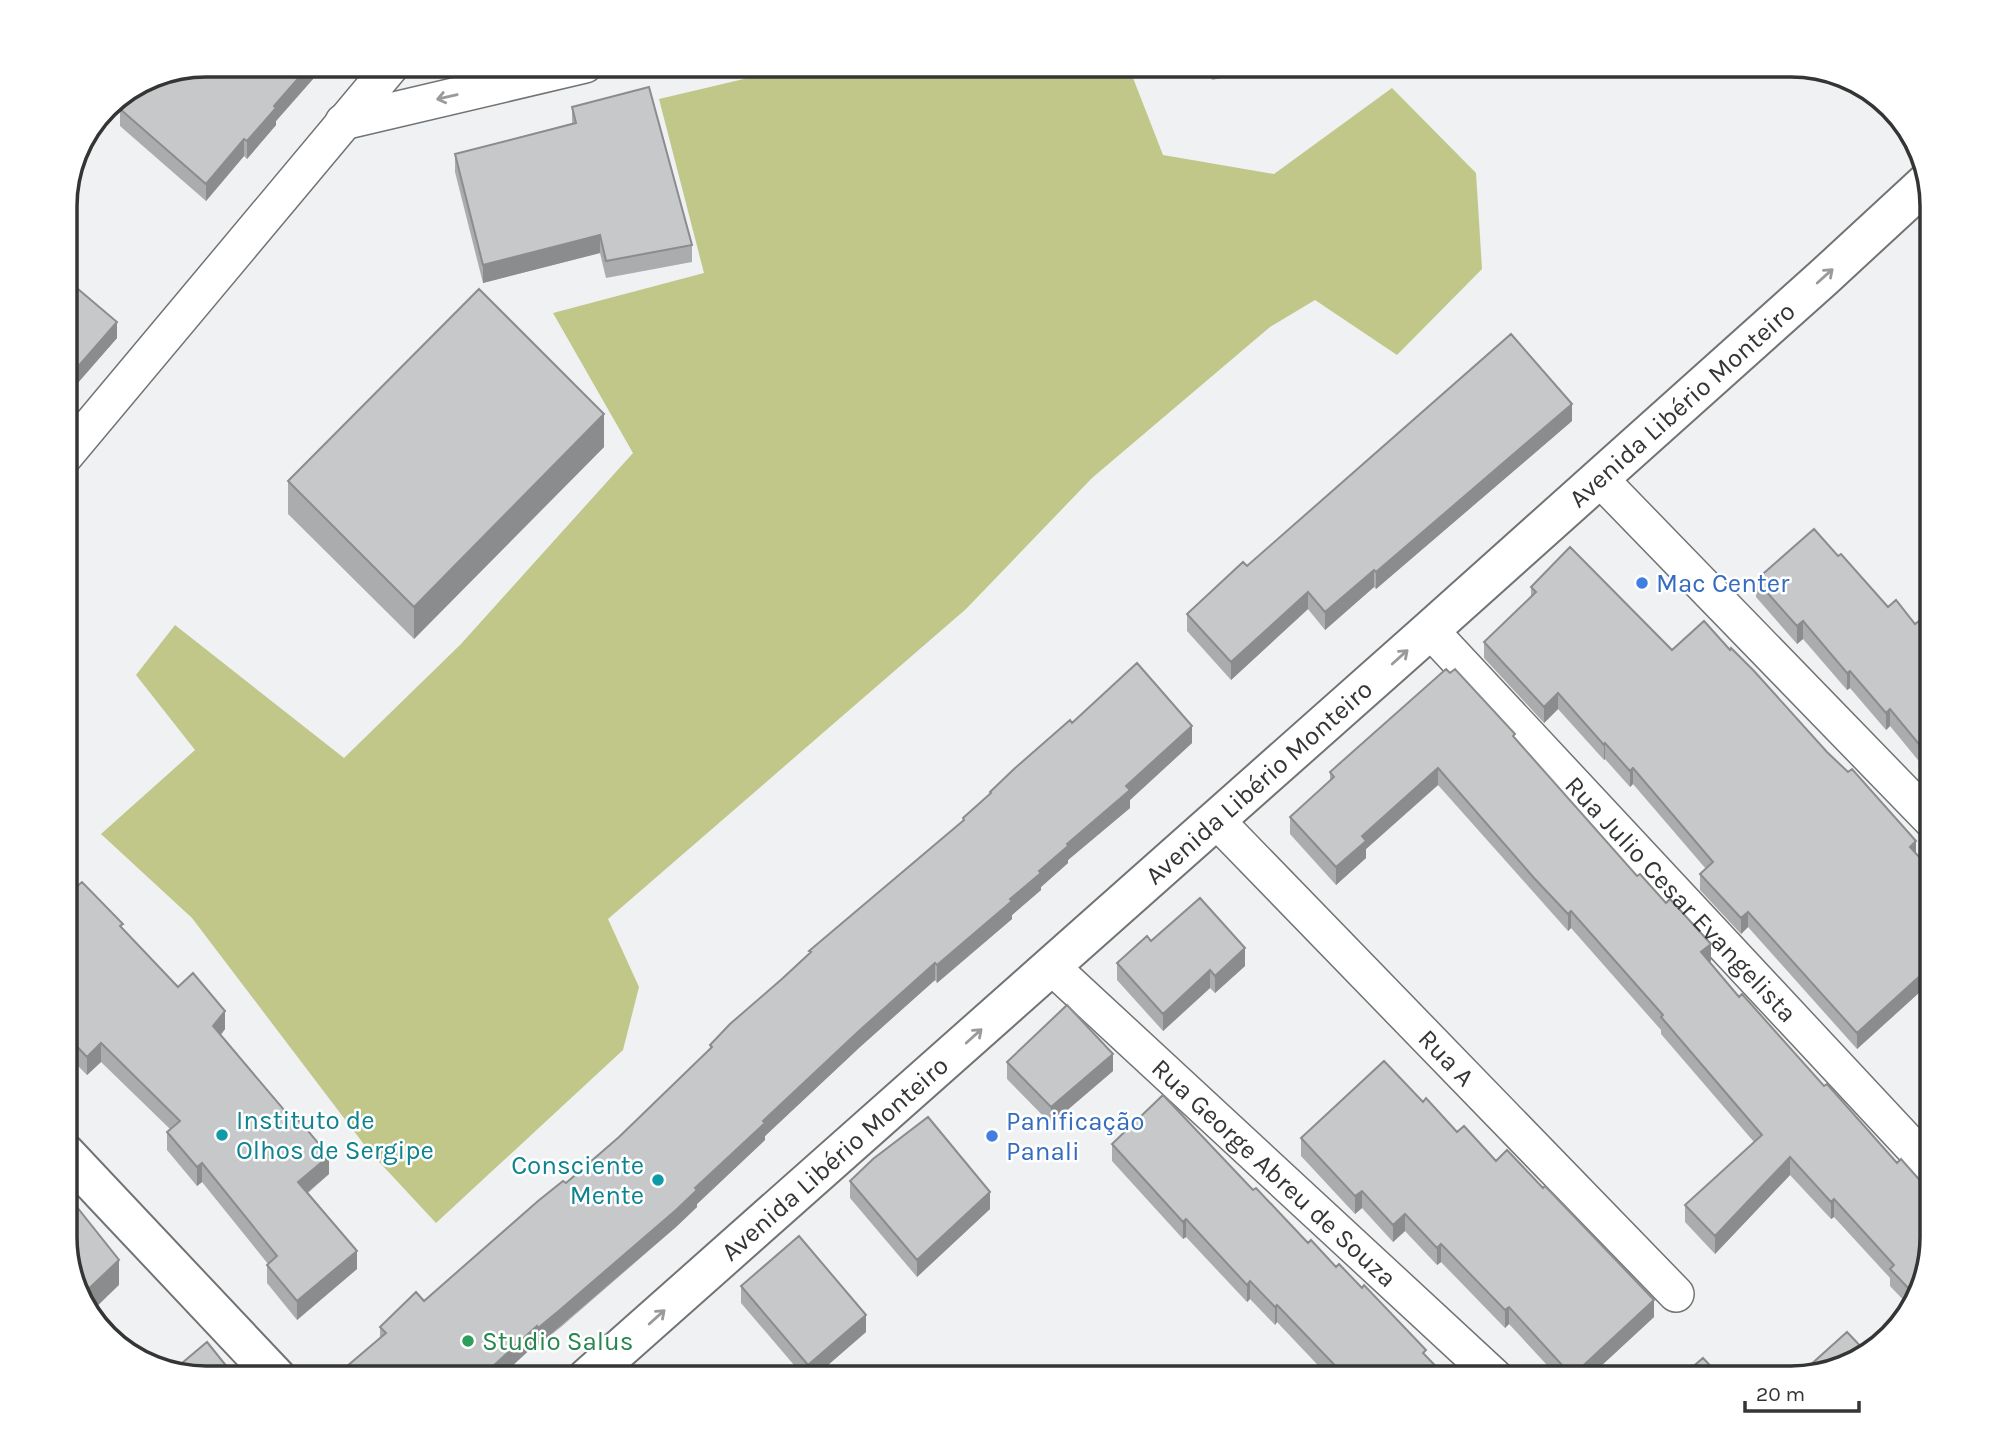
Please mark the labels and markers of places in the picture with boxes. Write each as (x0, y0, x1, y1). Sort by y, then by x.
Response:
place label: Mac Center (1656, 568, 1790, 599)
marker: Mac Center (1634, 575, 1650, 591)
place label: Instituto de Olhos de Sergipe (236, 1105, 434, 1166)
place label: Panificação Panali (1006, 1106, 1144, 1167)
marker: Instituto de Olhos de Sergipe (214, 1127, 230, 1143)
marker: Panificação Panali (984, 1128, 1000, 1144)
place label: Consciente Mente (511, 1150, 644, 1211)
marker: Consciente Mente (650, 1172, 666, 1188)
place label: Studio Salus (482, 1326, 634, 1357)
marker: Studio Salus (460, 1333, 476, 1349)

